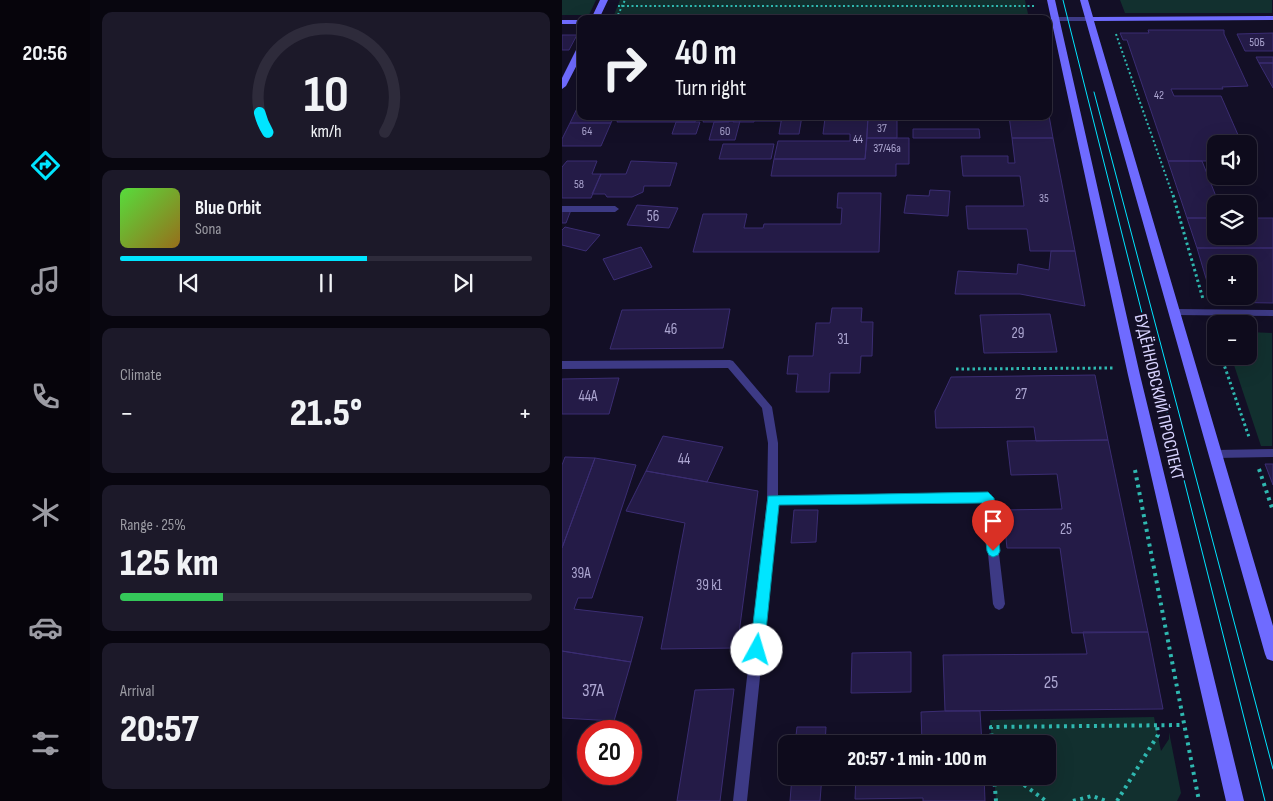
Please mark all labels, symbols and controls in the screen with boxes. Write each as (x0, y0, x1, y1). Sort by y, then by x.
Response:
text: 40 m (675, 32, 737, 75)
icon: right (592, 35, 657, 100)
house number: 50Б (1249, 35, 1265, 50)
text: 20:56 (23, 40, 67, 67)
text: 10 (303, 64, 349, 127)
text: Turn right (675, 75, 746, 102)
house number: 42 (1154, 88, 1164, 103)
text: km/h (311, 121, 341, 142)
house number: 37 (877, 121, 887, 136)
house number: 64 (582, 124, 592, 139)
house number: 60 (720, 124, 730, 139)
house number: 44 (853, 132, 863, 147)
map controls (1207, 135, 1257, 365)
button: sound (1207, 135, 1257, 185)
house number: 37/46а (873, 141, 901, 156)
icon: directions (28, 148, 63, 183)
house number: 58 (574, 177, 584, 192)
house number: 35 (1039, 191, 1049, 206)
button: layers (1207, 195, 1257, 245)
text: Blue Orbit (195, 197, 261, 220)
house number: 56 (647, 207, 659, 226)
text: Sona (195, 220, 222, 239)
button: + (1207, 255, 1257, 305)
icon: music (28, 263, 63, 298)
icon: previous (175, 269, 203, 297)
icon: pause (312, 269, 340, 297)
icon: next (449, 269, 477, 297)
street label: БУДЁННОВСКИЙ ПРОСПЕКТ (1130, 312, 1188, 482)
button: − (1207, 315, 1257, 365)
house number: 46 (665, 320, 677, 339)
house number: 29 (1012, 324, 1024, 343)
house number: 31 (837, 330, 850, 349)
text: Climate (120, 366, 162, 385)
icon: phone (28, 379, 63, 414)
house number: 27 (1015, 385, 1027, 404)
house number: 44А (578, 387, 598, 406)
text: 21.5° (290, 391, 362, 436)
text: − (120, 397, 134, 430)
text: + (518, 397, 532, 430)
house number: 44 (678, 450, 690, 469)
icon: climate (28, 495, 63, 530)
pin (972, 500, 1014, 551)
icon: arrive (979, 507, 1007, 535)
text: Range · 25% (120, 516, 186, 535)
house number: 25 (1060, 520, 1072, 539)
text: 125 km (120, 541, 219, 586)
house number: 39А (571, 564, 591, 583)
house number: 39 к1 (696, 576, 723, 595)
icon: car (28, 610, 63, 645)
position arrow (730, 623, 782, 675)
house number: 25 (1044, 672, 1058, 693)
house number: 37А (582, 680, 604, 701)
text: Arrival (120, 682, 154, 701)
text: 20:57 (120, 707, 199, 752)
speed limit sign: 20 (577, 720, 642, 785)
icon: filters (28, 726, 63, 761)
text: 20:57 · 1 min · 100 m (847, 748, 987, 771)

